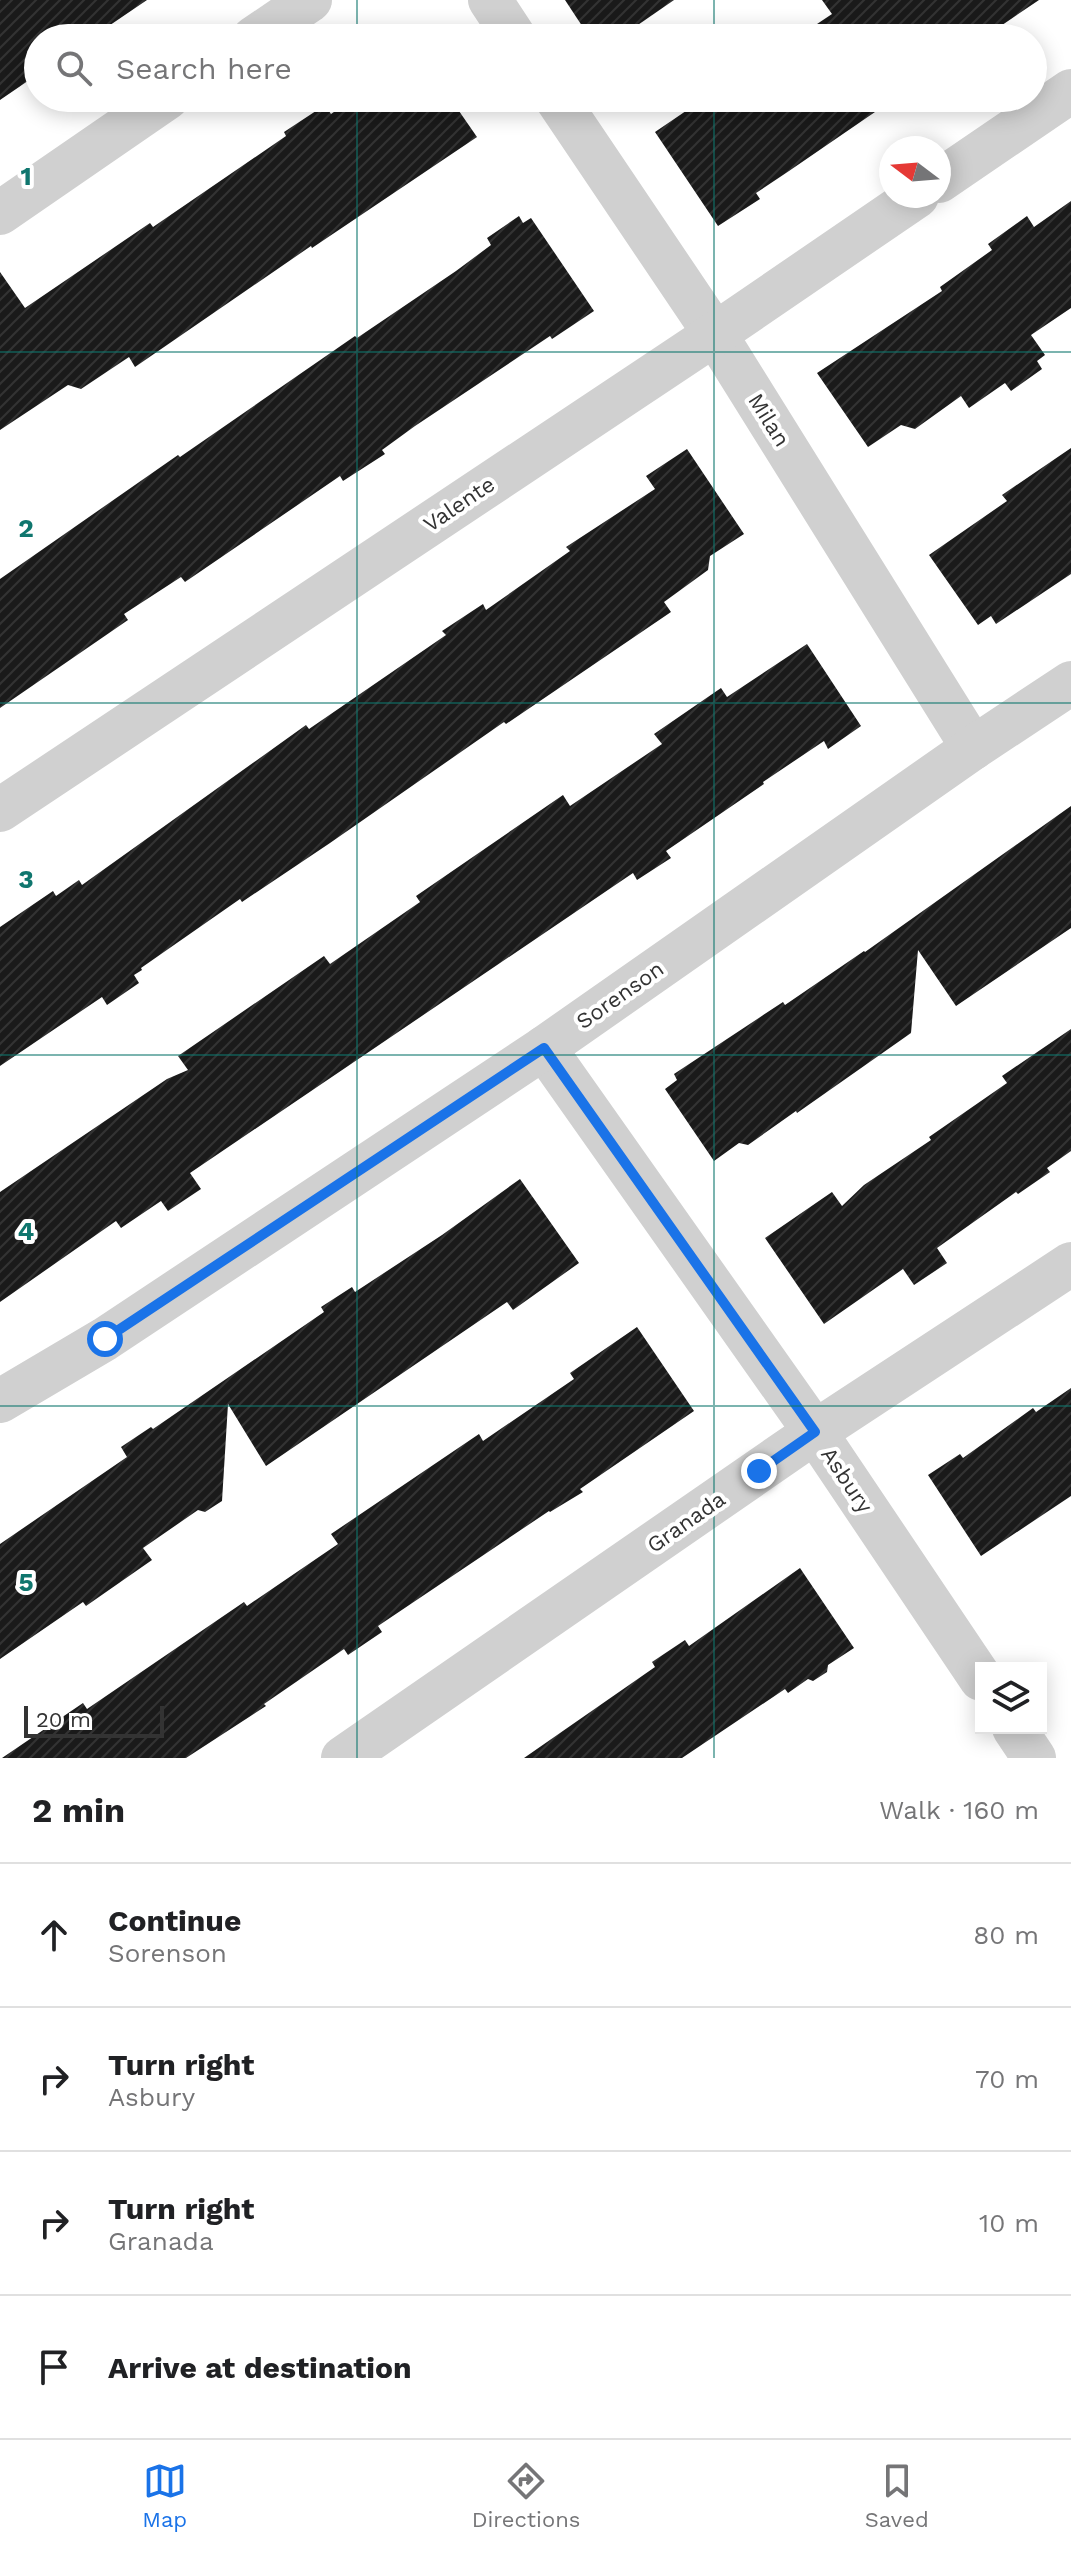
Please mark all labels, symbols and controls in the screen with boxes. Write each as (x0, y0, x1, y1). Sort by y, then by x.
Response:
search box (24, 24, 1047, 112)
icon: search (52, 46, 96, 90)
text: Search here (116, 51, 292, 86)
north arrow (879, 136, 951, 208)
text: 1 (20, 161, 32, 191)
street label: Milan (743, 389, 795, 451)
street label: Valente (419, 471, 499, 537)
text: 2 (18, 513, 34, 543)
text: 3 (18, 864, 34, 894)
street label: Sorenson (572, 956, 668, 1034)
text: 4 (18, 1216, 35, 1246)
route start (87, 1321, 123, 1357)
street label: Asbury (816, 1442, 878, 1518)
route end (741, 1453, 777, 1489)
street label: Granada (642, 1486, 730, 1558)
text: 5 (18, 1567, 34, 1597)
map controls (975, 1662, 1047, 1734)
button: layers (975, 1662, 1047, 1734)
scale bar (24, 1702, 164, 1738)
text: 20 m (36, 1707, 91, 1732)
text: 2 min (32, 1790, 125, 1830)
text: Walk · 160 m (879, 1795, 1039, 1825)
text: Continue (108, 1903, 241, 1938)
icon: ahead (32, 1913, 76, 1957)
text: 80 m (973, 1920, 1039, 1950)
text: Sorenson (108, 1938, 227, 1968)
text: Turn right (108, 2047, 254, 2082)
icon: right (32, 2057, 76, 2101)
text: 70 m (975, 2064, 1039, 2094)
text: Asbury (108, 2082, 195, 2112)
text: Turn right (108, 2191, 254, 2226)
icon: right (32, 2201, 76, 2245)
text: 10 m (979, 2208, 1039, 2238)
text: Granada (108, 2226, 214, 2256)
icon: arrive (32, 2345, 76, 2389)
text: Arrive at destination (108, 2350, 412, 2385)
tab: Map (142, 2459, 187, 2532)
tab: Directions (472, 2459, 580, 2532)
tab: Saved (865, 2459, 929, 2532)

